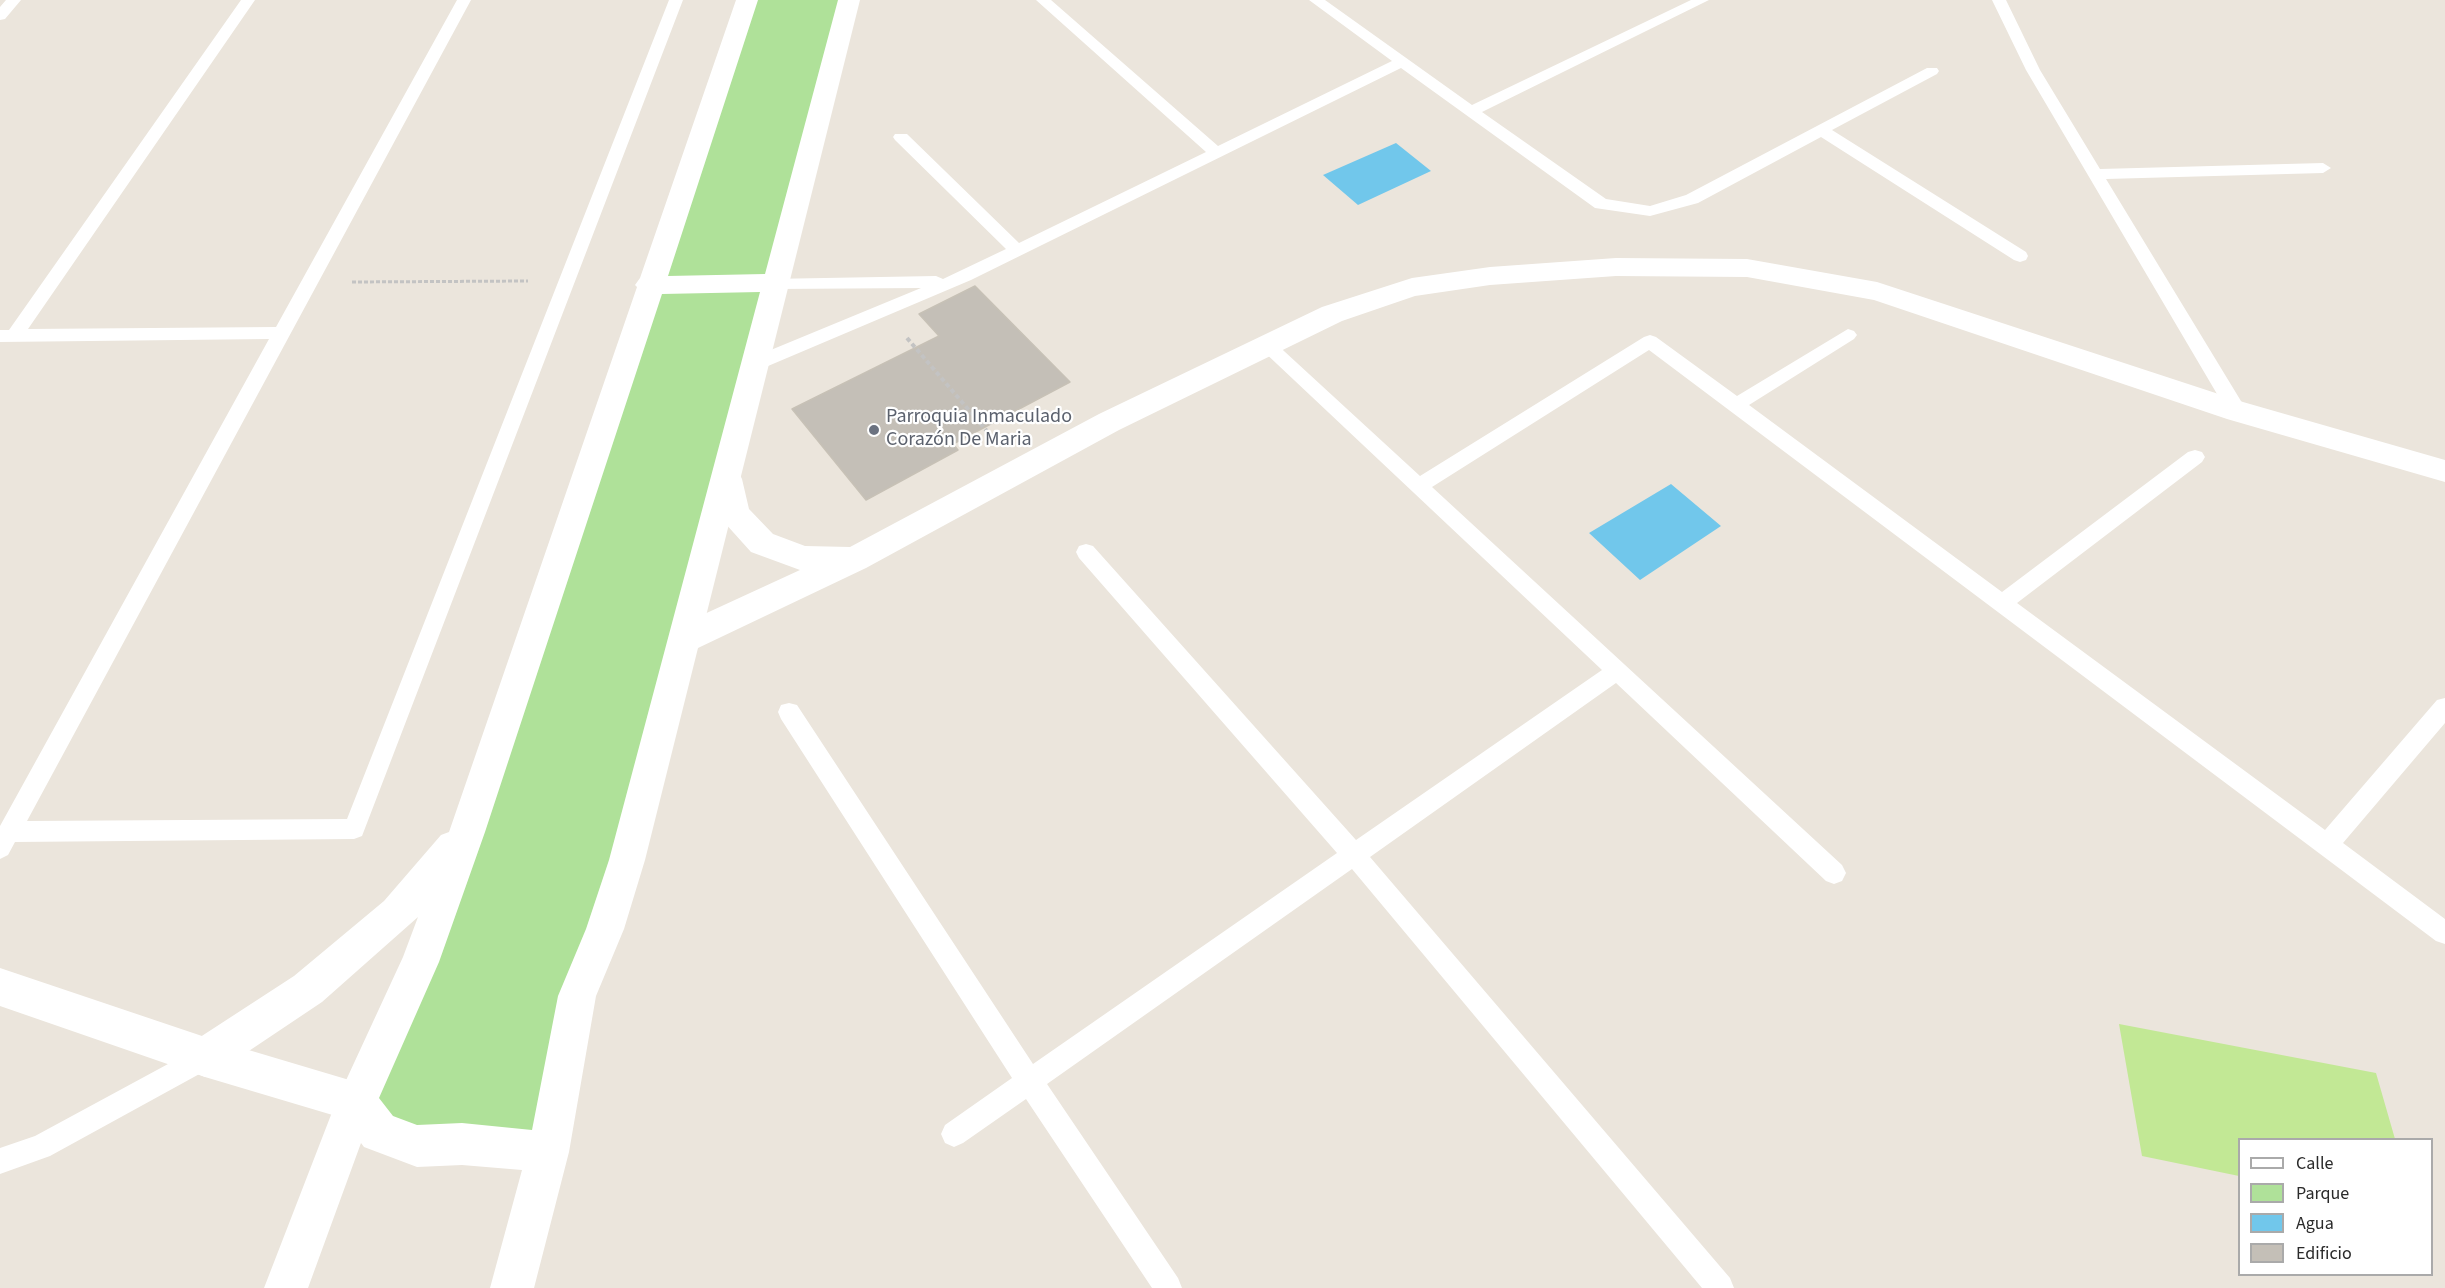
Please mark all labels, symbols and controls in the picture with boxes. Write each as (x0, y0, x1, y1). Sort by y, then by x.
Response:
place label: Parroquia Inmaculado Corazón De Maria (886, 406, 1072, 453)
marker: Parroquia Inmaculado Corazón De Maria (867, 423, 881, 437)
legend (2238, 1138, 2433, 1276)
text: Calle (2296, 1151, 2333, 1176)
text: Parque (2296, 1181, 2349, 1206)
text: Agua (2296, 1211, 2334, 1236)
text: Edificio (2296, 1241, 2352, 1266)

